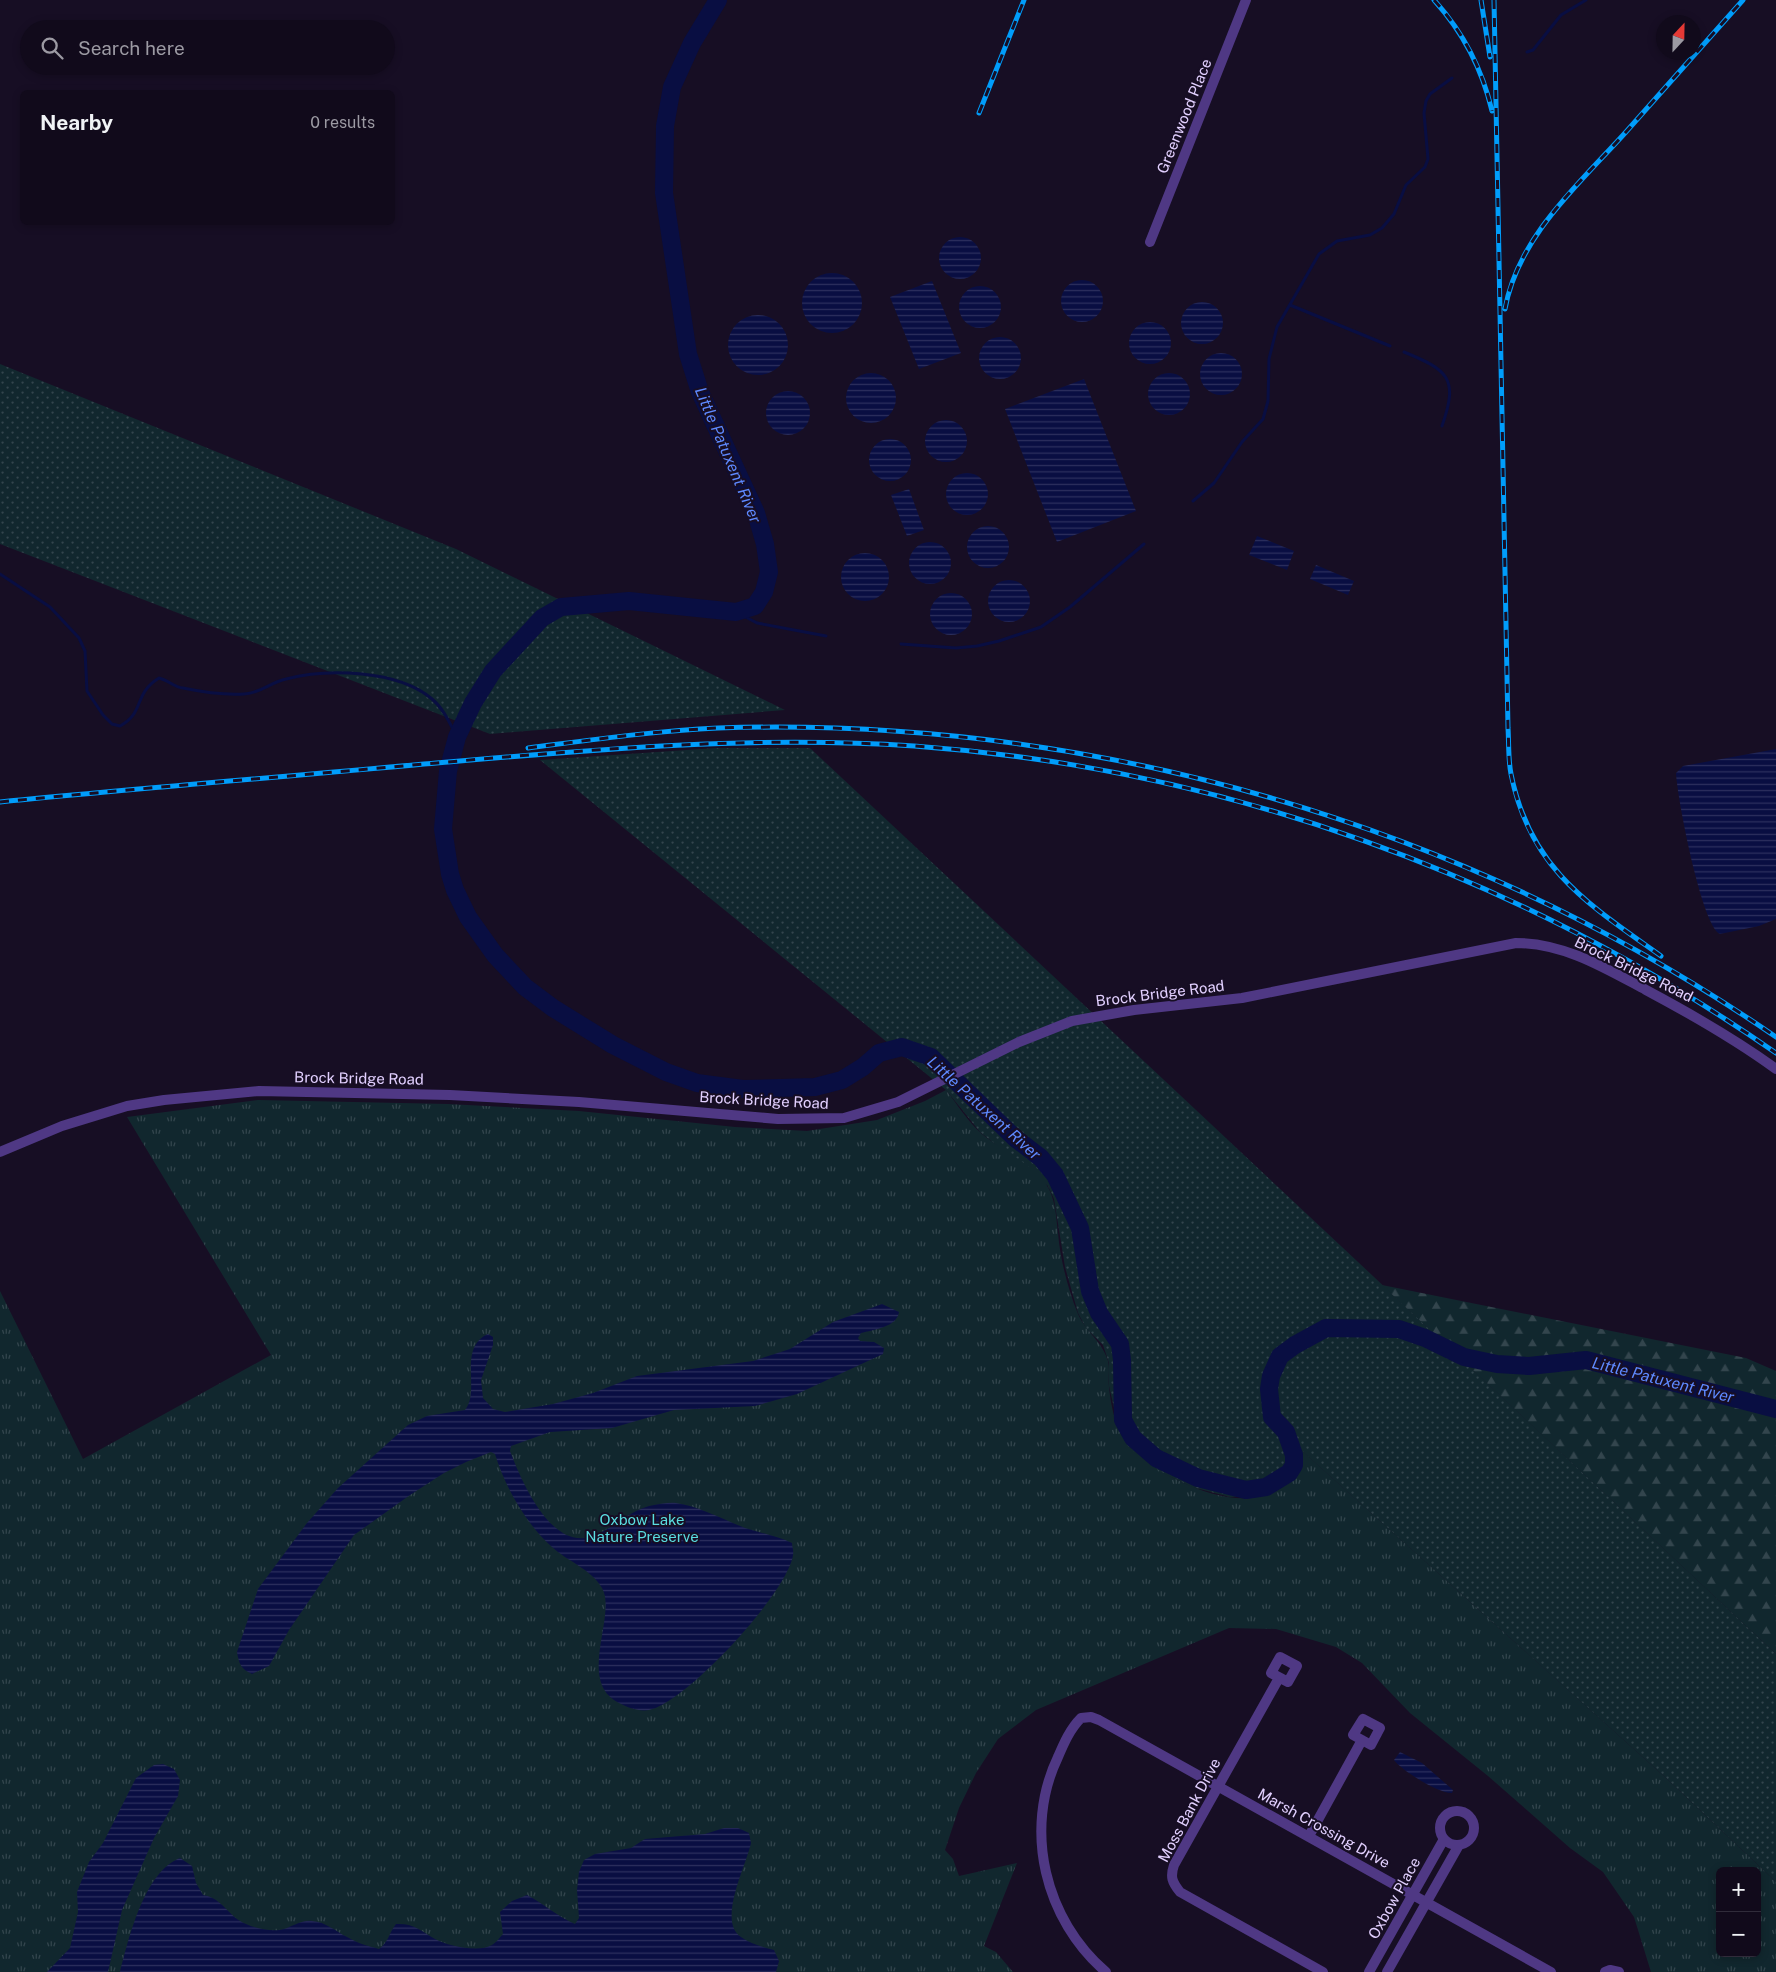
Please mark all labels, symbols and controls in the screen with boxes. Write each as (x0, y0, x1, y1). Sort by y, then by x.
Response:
north arrow (1656, 15, 1701, 60)
search box (20, 20, 395, 75)
icon: search (38, 34, 66, 62)
text: Search here (78, 37, 185, 59)
street label: Greenwood Place (1153, 56, 1215, 176)
text: Nearby (40, 110, 113, 135)
text: 0 results (310, 113, 375, 132)
water label: Little Patuxent River (691, 384, 766, 527)
street label: Brock Bridge Road (1572, 933, 1696, 1005)
street label: Brock Bridge Road (1095, 977, 1225, 1009)
water label: Little Patuxent River (923, 1052, 1045, 1165)
street label: Brock Bridge Road (294, 1068, 424, 1088)
street label: Brock Bridge Road (699, 1088, 829, 1112)
water label: Little Patuxent River (1590, 1353, 1737, 1407)
park label: Oxbow Lake Nature Preserve (585, 1511, 699, 1545)
street label: Moss Bank Drive (1154, 1755, 1224, 1865)
street label: Marsh Crossing Drive (1255, 1785, 1393, 1871)
street label: Oxbow Place (1365, 1854, 1423, 1942)
map controls (1716, 1867, 1761, 1957)
button: + (1716, 1867, 1761, 1912)
button: − (1716, 1912, 1761, 1957)

